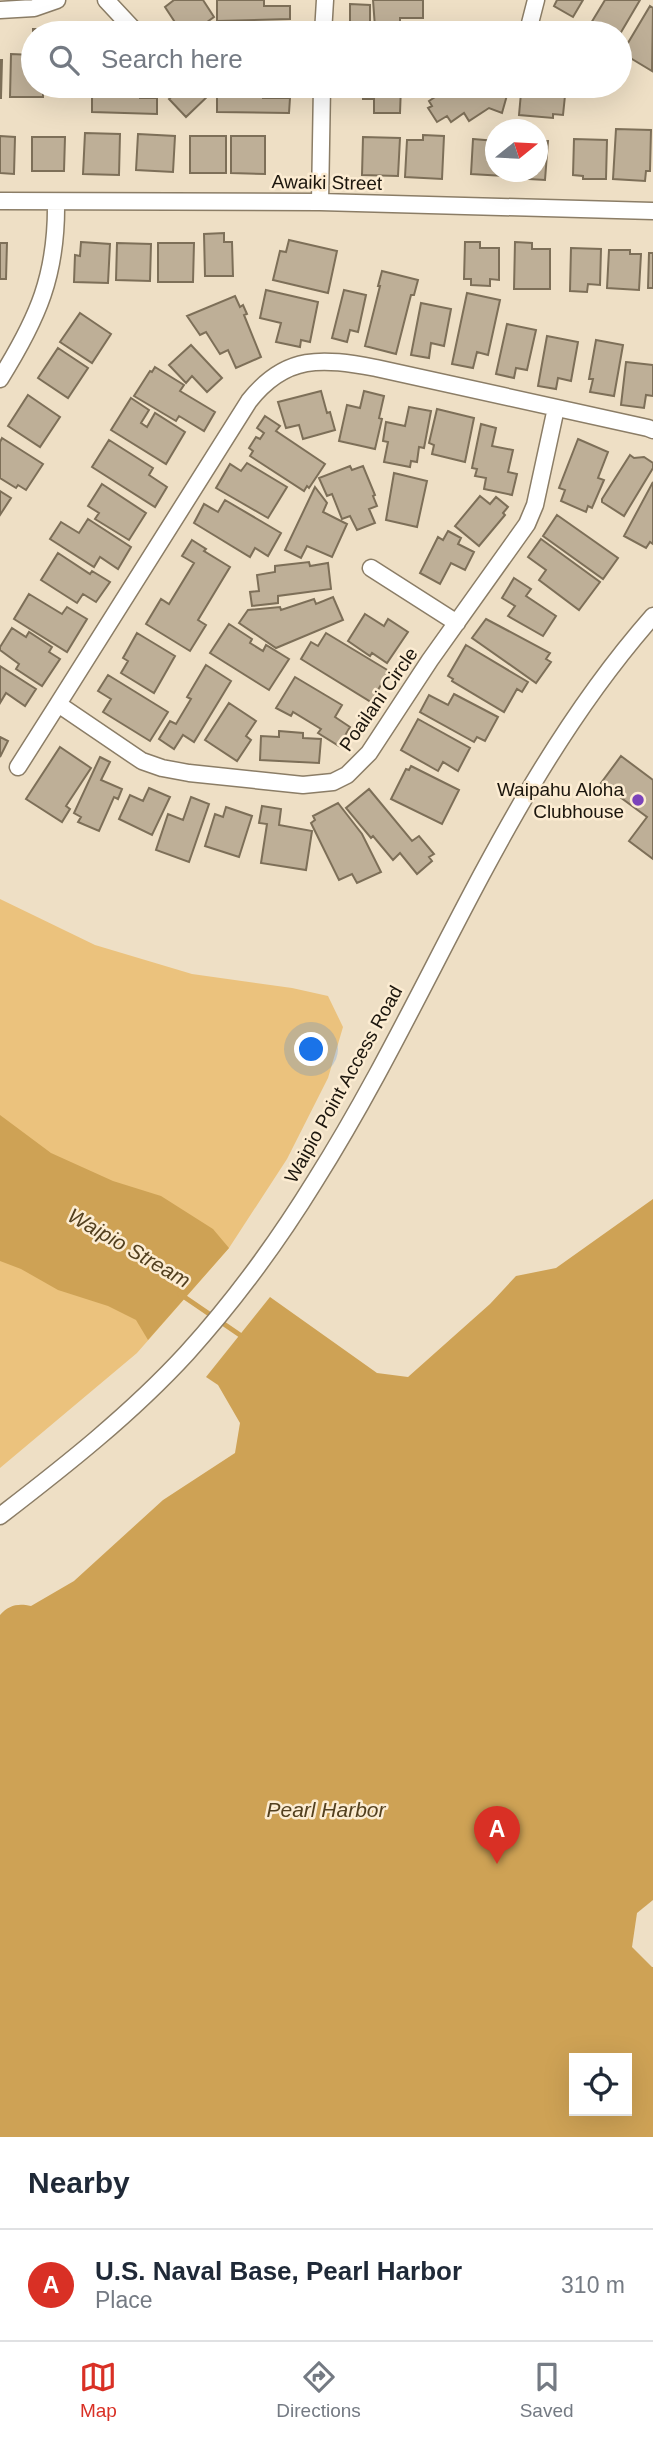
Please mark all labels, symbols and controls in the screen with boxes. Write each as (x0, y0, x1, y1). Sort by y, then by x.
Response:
search box (21, 21, 632, 98)
icon: search (45, 41, 83, 79)
text: Search here (101, 44, 243, 74)
north arrow (485, 119, 548, 182)
street label: Awaiki Street (272, 171, 383, 194)
street label: Poailani Circle (335, 644, 422, 755)
place label: Waipahu Aloha Clubhouse (497, 779, 624, 822)
marker: Waipahu Aloha Clubhouse (630, 792, 646, 808)
street label: Waipio Point Access Road (280, 982, 406, 1186)
your location (294, 1032, 328, 1066)
water label: Waipio Stream (64, 1203, 194, 1292)
water label: Pearl Harbor (266, 1798, 387, 1821)
pin: A (474, 1806, 520, 1864)
map controls (569, 2053, 632, 2116)
button: locate (569, 2053, 632, 2116)
text: Nearby (28, 2166, 130, 2199)
text: U.S. Naval Base, Pearl Harbor (95, 2256, 462, 2286)
text: A (43, 2272, 59, 2298)
text: 310 m (561, 2272, 625, 2298)
text: Place (95, 2287, 153, 2313)
tab: Map (79, 2358, 117, 2422)
tab: Directions (276, 2358, 361, 2422)
tab: Saved (520, 2358, 574, 2422)

